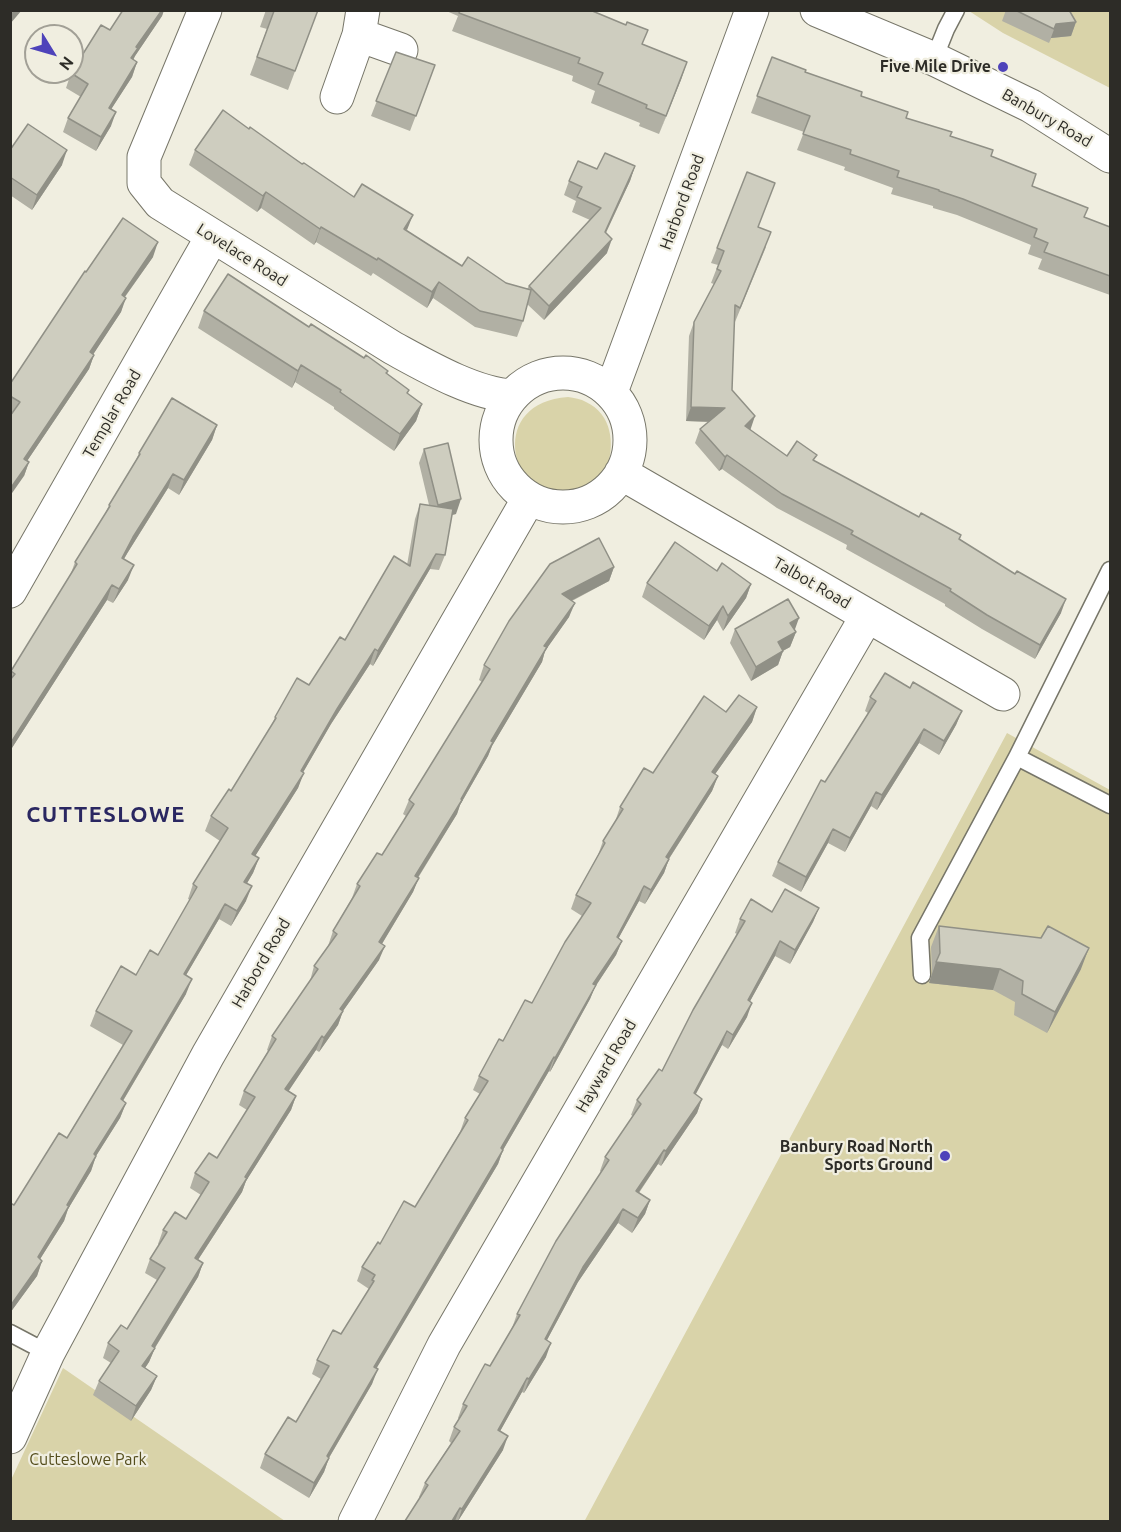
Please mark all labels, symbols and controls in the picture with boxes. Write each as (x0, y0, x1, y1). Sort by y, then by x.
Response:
north arrow (24, 24, 84, 84)
text: N (56, 53, 78, 74)
place label: Five Mile Drive (880, 57, 991, 77)
marker: Five Mile Drive (996, 60, 1010, 74)
street label: Banbury Road (999, 85, 1095, 151)
street label: Harbord Road (656, 152, 708, 252)
street label: Lovelace Road (193, 219, 291, 291)
street label: Templar Road (79, 366, 145, 462)
street label: Talbot Road (770, 553, 854, 613)
district label: CUTTESLOWE (26, 802, 186, 828)
street label: Harbord Road (228, 915, 294, 1011)
street label: Hayward Road (572, 1016, 640, 1116)
place label: Banbury Road North Sports Ground (780, 1137, 933, 1175)
marker: Banbury Road North Sports Ground (938, 1149, 952, 1163)
park label: Cutteslowe Park (29, 1450, 147, 1470)

